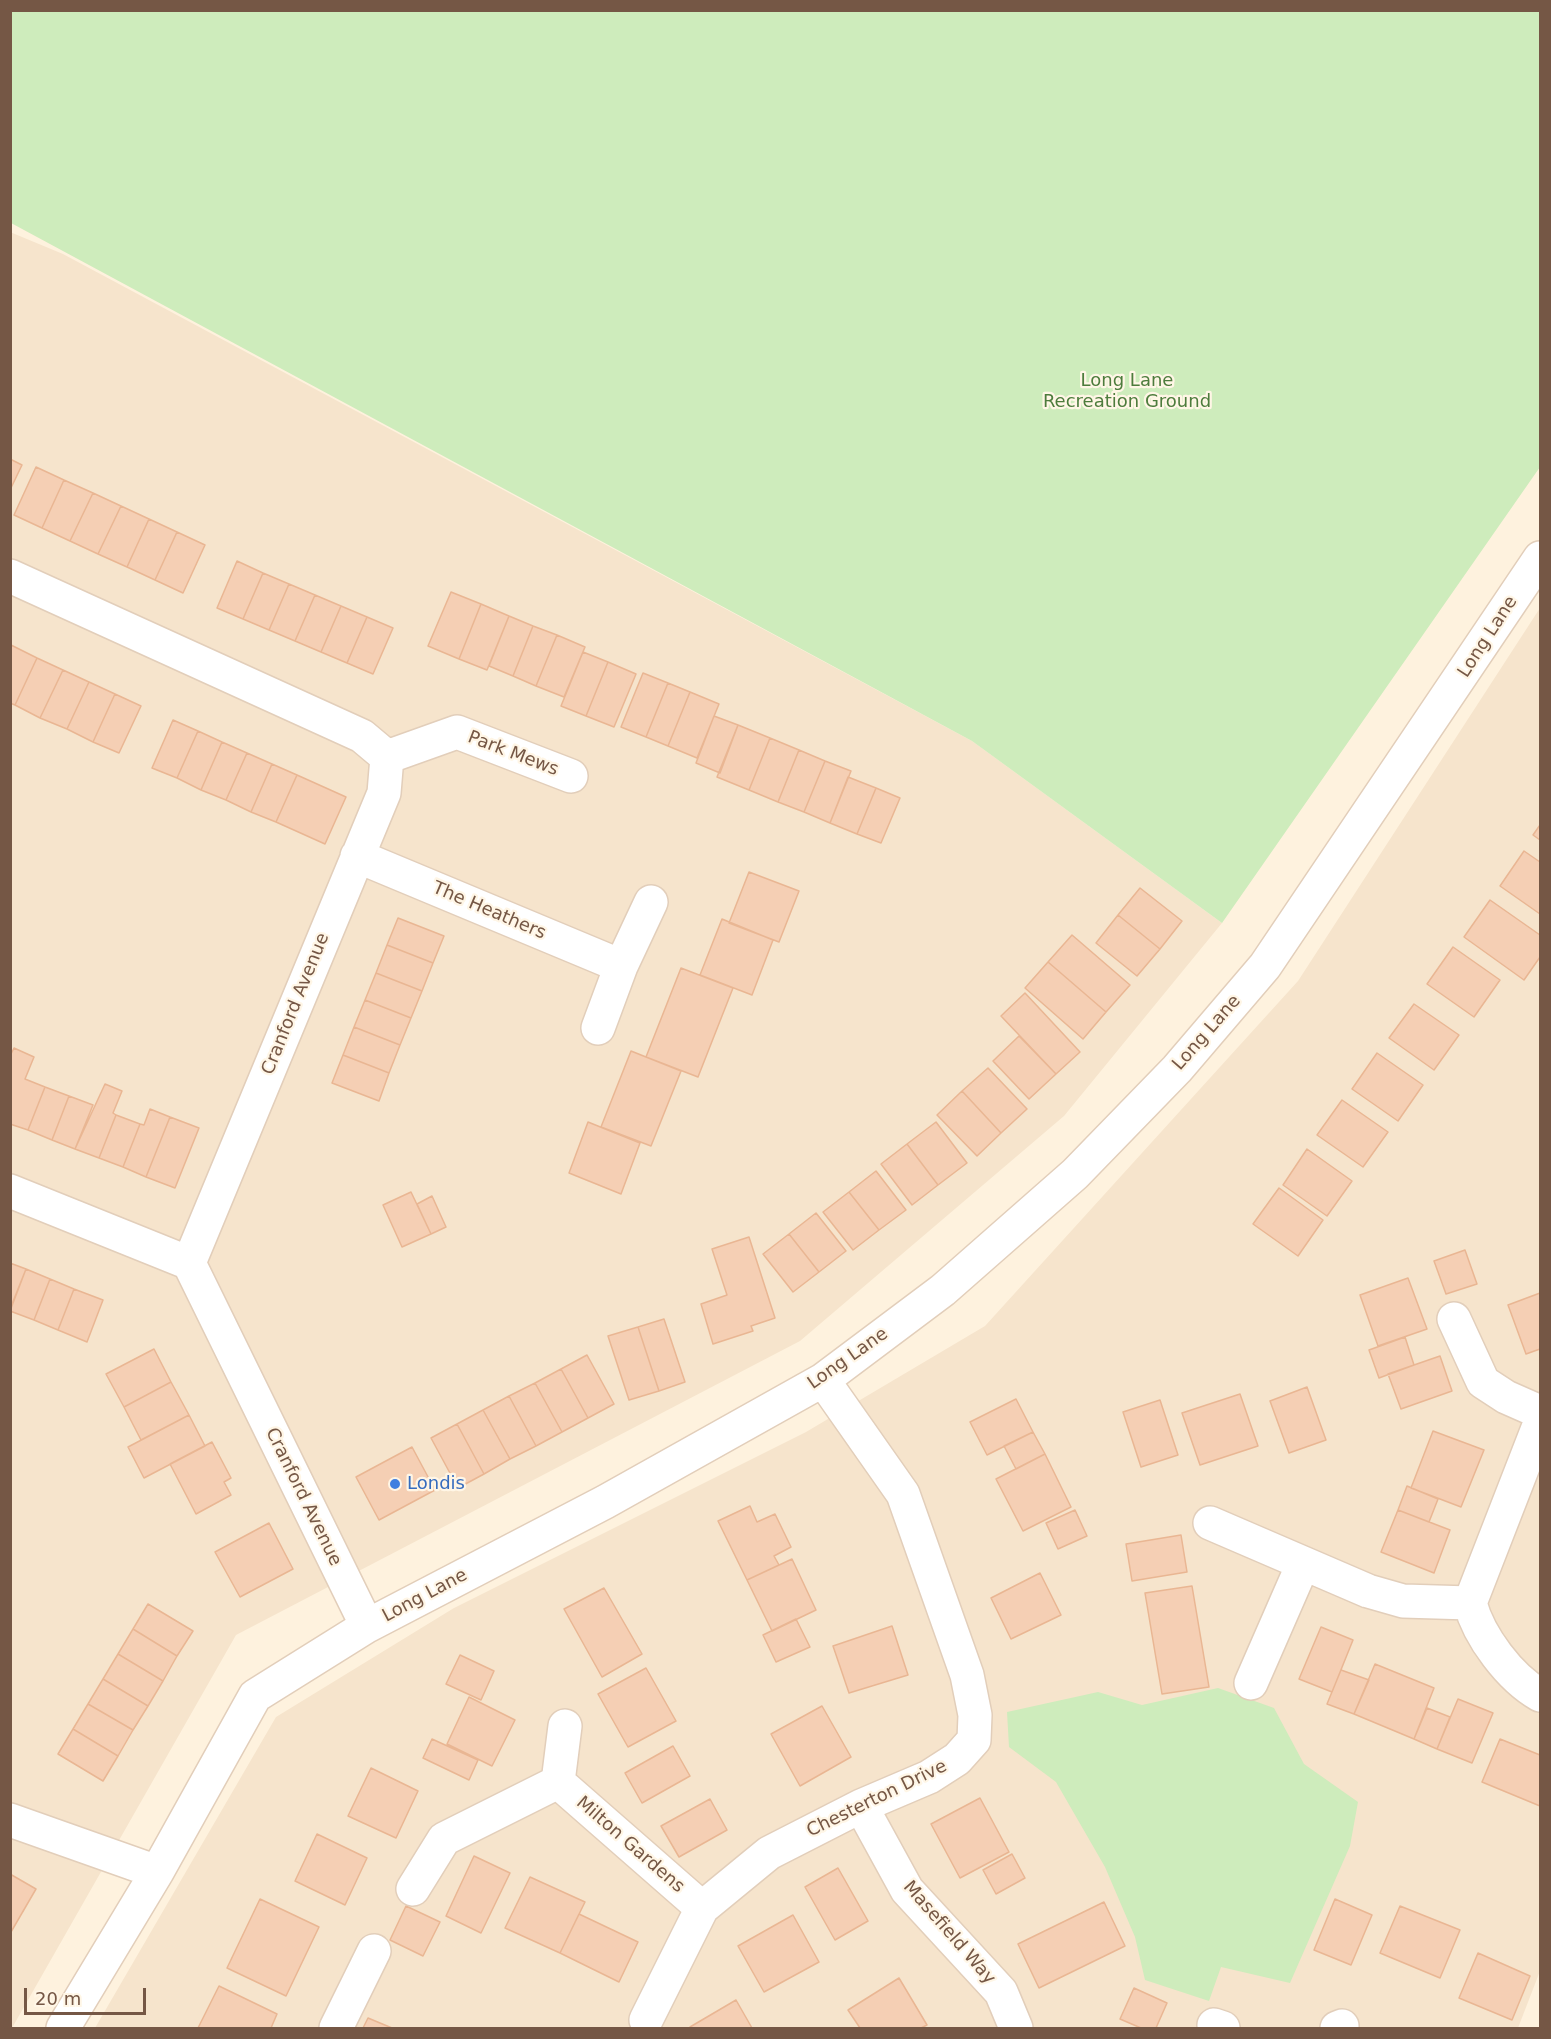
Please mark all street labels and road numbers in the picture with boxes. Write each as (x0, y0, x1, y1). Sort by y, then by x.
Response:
street label: Long Lane (1454, 592, 1522, 682)
street label: Park Mews (465, 727, 561, 781)
street label: The Heathers (429, 877, 549, 945)
street label: Cranford Avenue (258, 930, 334, 1078)
street label: Long Lane (1168, 991, 1246, 1075)
street label: Long Lane (804, 1324, 892, 1394)
street label: Cranford Avenue (260, 1424, 346, 1570)
street label: Long Lane (379, 1565, 471, 1627)
street label: Chesterton Drive (803, 1756, 951, 1842)
street label: Milton Gardens (572, 1792, 688, 1898)
street label: Masefield Way (898, 1877, 1000, 1989)

